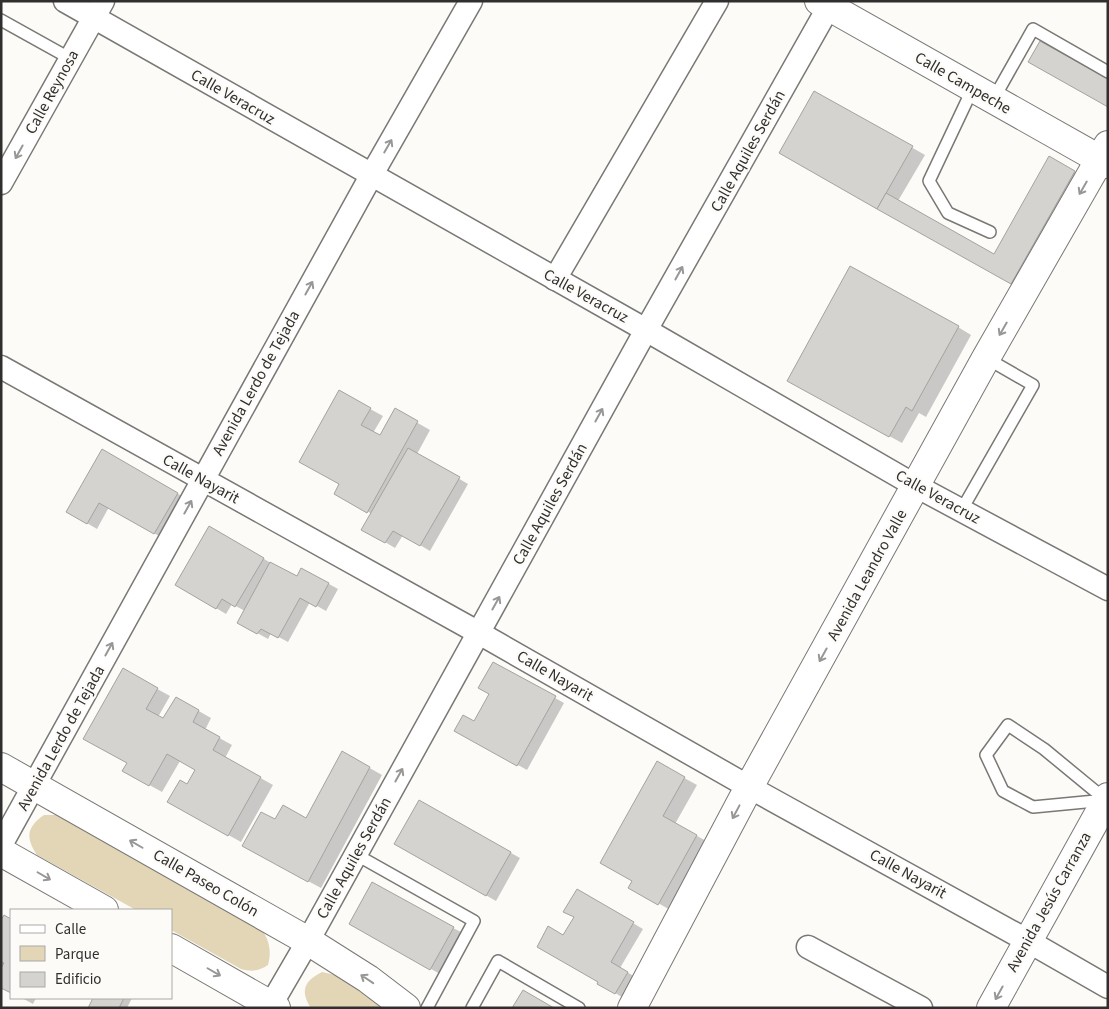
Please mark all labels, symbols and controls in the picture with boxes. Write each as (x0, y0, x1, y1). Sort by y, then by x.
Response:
street label: Calle Reynosa (20, 46, 84, 138)
street label: Calle Campeche (911, 47, 1015, 119)
street label: Calle Veracruz (187, 64, 279, 130)
street label: Calle Aquiles Serdán (705, 86, 791, 216)
one-way arrow (383, 140, 393, 154)
one-way arrow (14, 144, 24, 159)
one-way arrow (1078, 180, 1088, 194)
street label: Calle Veracruz (540, 264, 633, 329)
one-way arrow (674, 266, 684, 280)
one-way arrow (304, 282, 314, 296)
street label: Avenida Lerdo de Tejada (207, 306, 305, 460)
one-way arrow (997, 321, 1007, 335)
one-way arrow (595, 408, 605, 422)
street label: Calle Aquiles Serdán (507, 439, 593, 569)
street label: Calle Nayarit (158, 449, 244, 510)
street label: Calle Veracruz (892, 465, 985, 530)
one-way arrow (184, 500, 193, 515)
street label: Avenida Leandro Valle (822, 505, 912, 645)
one-way arrow (491, 596, 501, 611)
one-way arrow (105, 643, 115, 657)
street label: Calle Nayarit (513, 645, 598, 707)
one-way arrow (817, 647, 827, 661)
street label: Avenida Lerdo de Tejada (12, 661, 110, 815)
one-way arrow (395, 769, 405, 783)
street label: Calle Aquiles Serdán (311, 793, 397, 923)
one-way arrow (731, 805, 741, 820)
street label: Avenida Jesús Carranza (1001, 828, 1097, 976)
one-way arrow (130, 838, 144, 848)
street label: Calle Paseo Colón (149, 844, 263, 922)
street label: Calle Nayarit (865, 844, 951, 905)
one-way arrow (36, 871, 51, 881)
legend (10, 909, 172, 999)
text: Calle (55, 919, 86, 940)
text: Parque (55, 944, 99, 965)
one-way arrow (206, 968, 220, 978)
text: Edificio (55, 969, 102, 990)
one-way arrow (360, 974, 374, 984)
one-way arrow (994, 985, 1004, 999)

